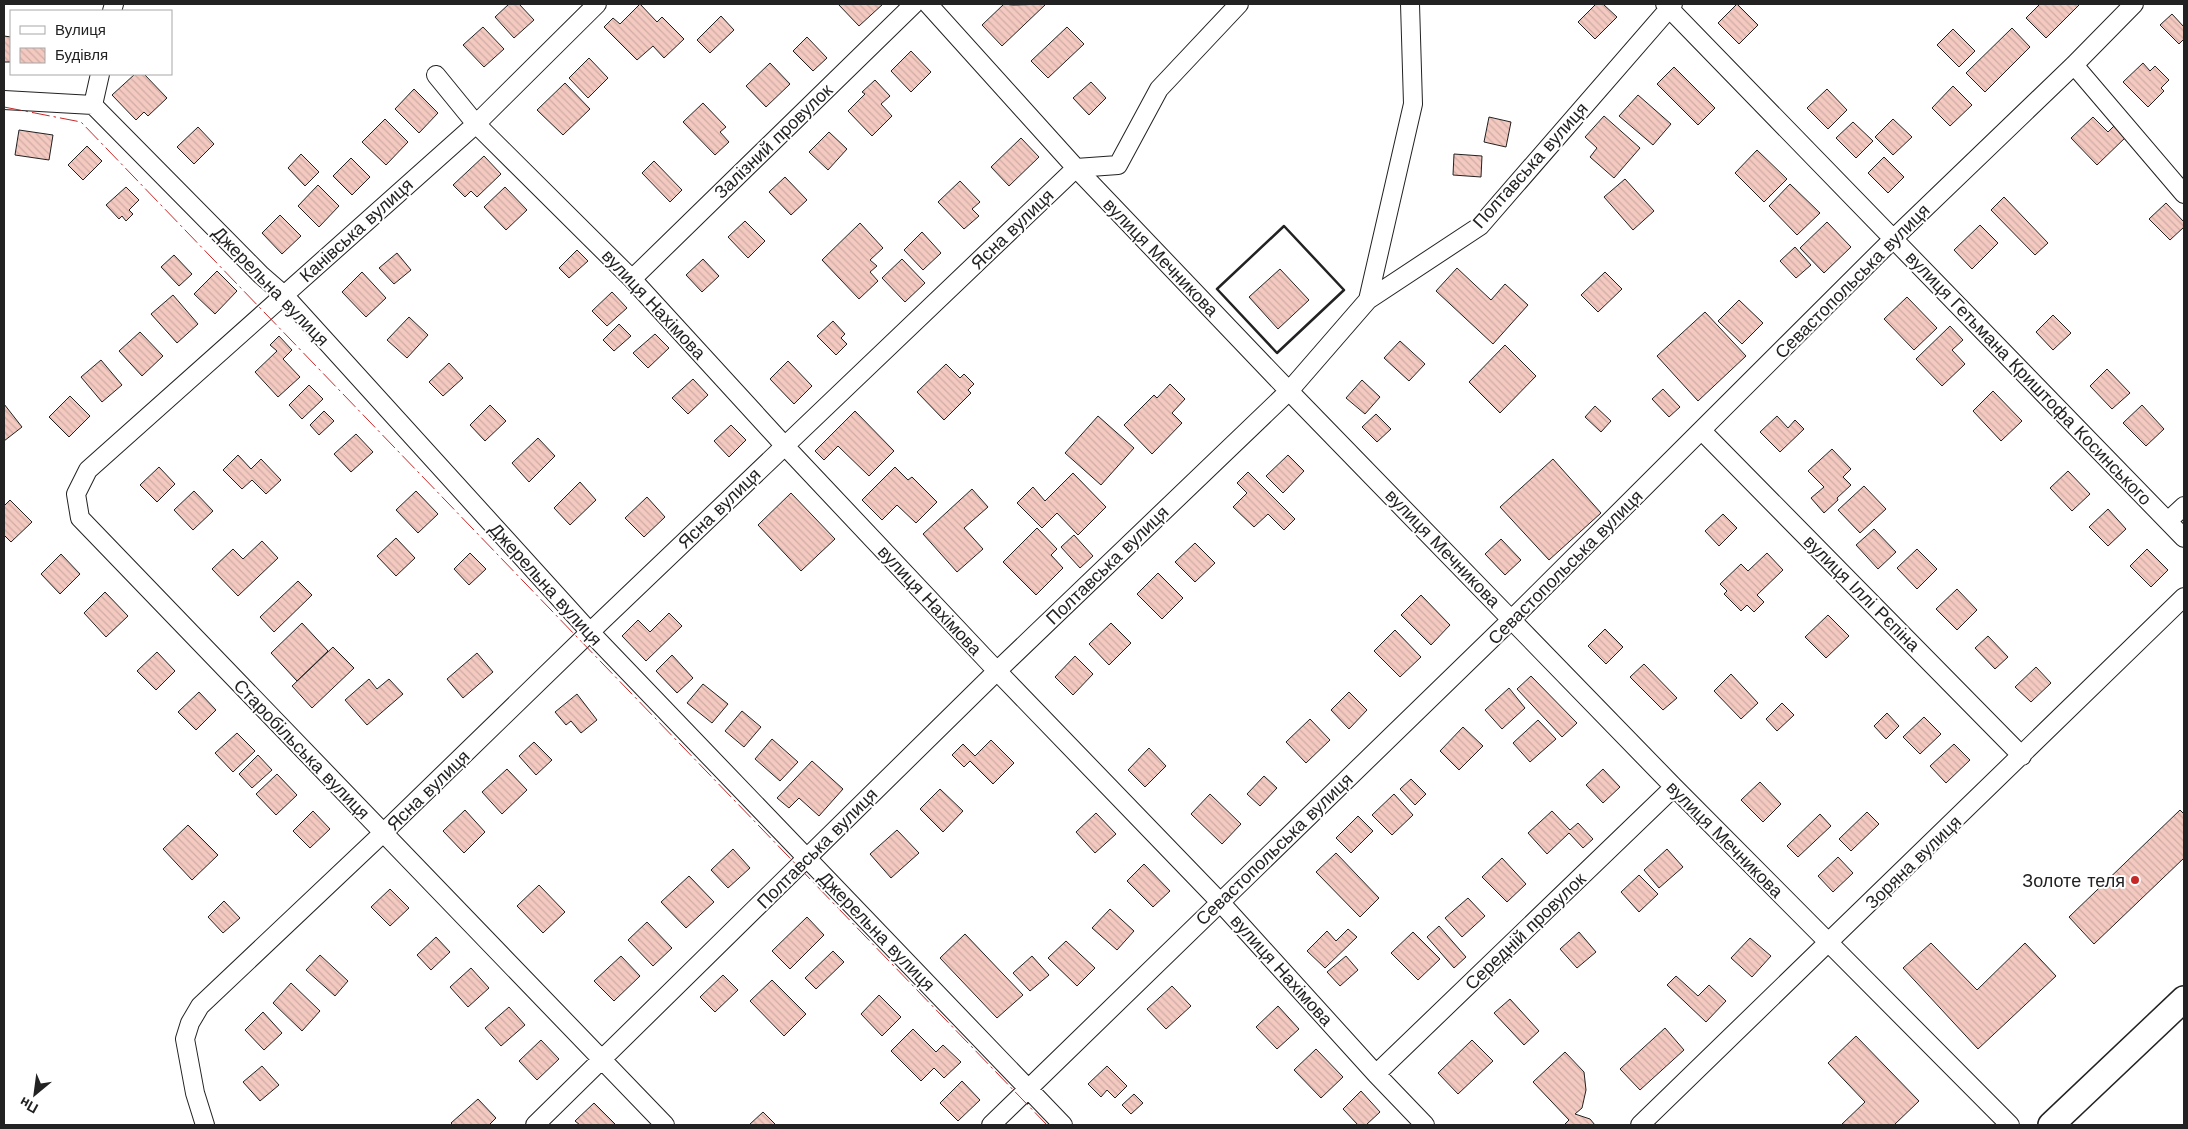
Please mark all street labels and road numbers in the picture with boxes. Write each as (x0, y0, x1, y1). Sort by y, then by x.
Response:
street label: Залізний провулок (710, 79, 836, 203)
street label: Полтавська вулиця (1468, 98, 1592, 232)
street label: Канівська вулиця (295, 174, 417, 286)
street label: Ясна вулиця (966, 184, 1058, 274)
street label: вулиця Мечникова (1099, 194, 1223, 321)
street label: Севастопольська вулиця (1770, 199, 1934, 363)
street label: Джерельна вулиця (209, 222, 333, 350)
street label: вулиця Нахімова (598, 245, 711, 364)
street label: вулиця Гетьмана Криштофа Косинського (1902, 247, 2156, 509)
street label: Ясна вулиця (673, 463, 765, 553)
street label: вулиця Мечникова (1381, 485, 1505, 612)
street label: Севастопольська вулиця (1483, 485, 1647, 649)
street label: Полтавська вулиця (1042, 501, 1172, 629)
street label: Джерельна вулиця (485, 518, 607, 650)
street label: вулиця Іллі Рєпіна (1800, 531, 1925, 656)
street label: вулиця Нахімова (874, 541, 987, 660)
street label: Старобільська вулиця (230, 675, 374, 823)
street label: Ясна вулиця (382, 745, 474, 835)
street label: Севастопольська вулиця (1191, 769, 1357, 929)
street label: вулиця Мечникова (1662, 776, 1788, 902)
street label: Полтавська вулиця (752, 783, 882, 913)
street label: Зоряна вулиця (1861, 811, 1965, 913)
street label: Джерельна вулиця (815, 867, 939, 995)
street label: Середній провулок (1460, 868, 1590, 994)
street label: вулиця Нахімова (1227, 910, 1338, 1031)

